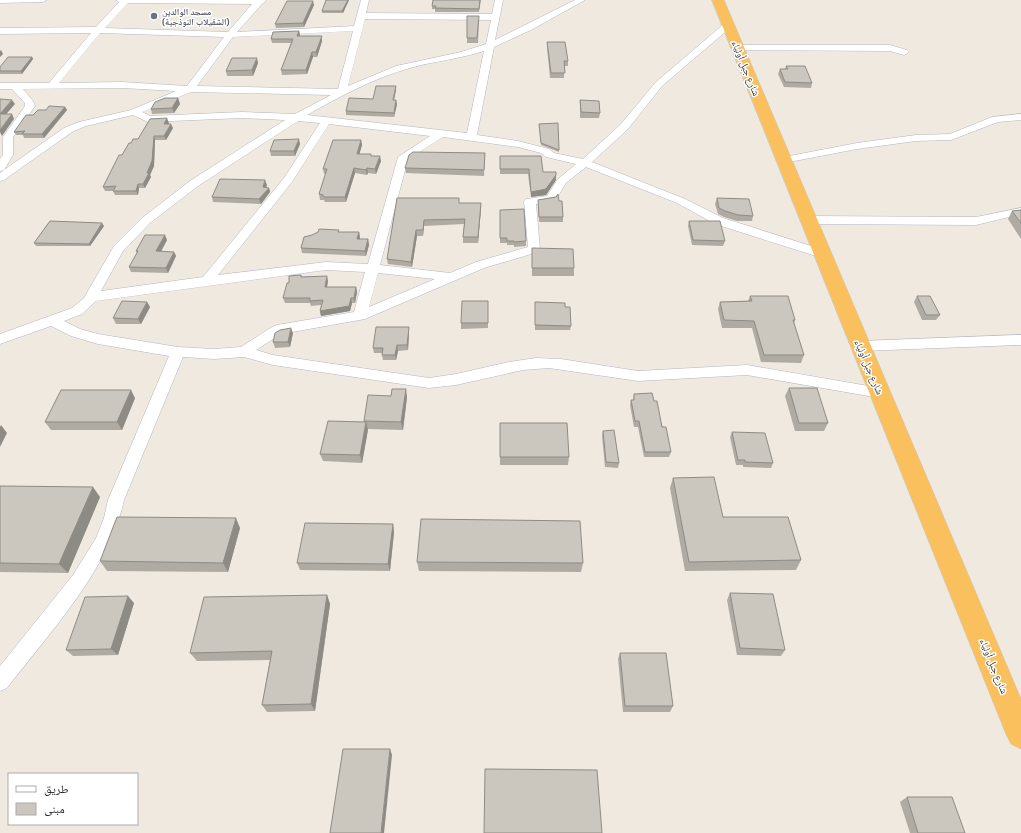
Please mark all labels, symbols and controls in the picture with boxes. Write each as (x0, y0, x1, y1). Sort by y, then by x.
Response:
place label: مسجد الوالدين (الشقيلاب النوذجية) (162, 6, 230, 27)
marker: مسجد الوالدين (الشقيلاب النوذجية) (149, 11, 159, 21)
street label: شارع جبل أولياء (729, 38, 763, 98)
street label: شارع جبل أولياء (852, 337, 887, 397)
street label: شارع جبل أولياء (977, 636, 1011, 696)
legend (8, 773, 138, 825)
text: طريق (44, 781, 69, 796)
text: مبنى (44, 801, 65, 816)

